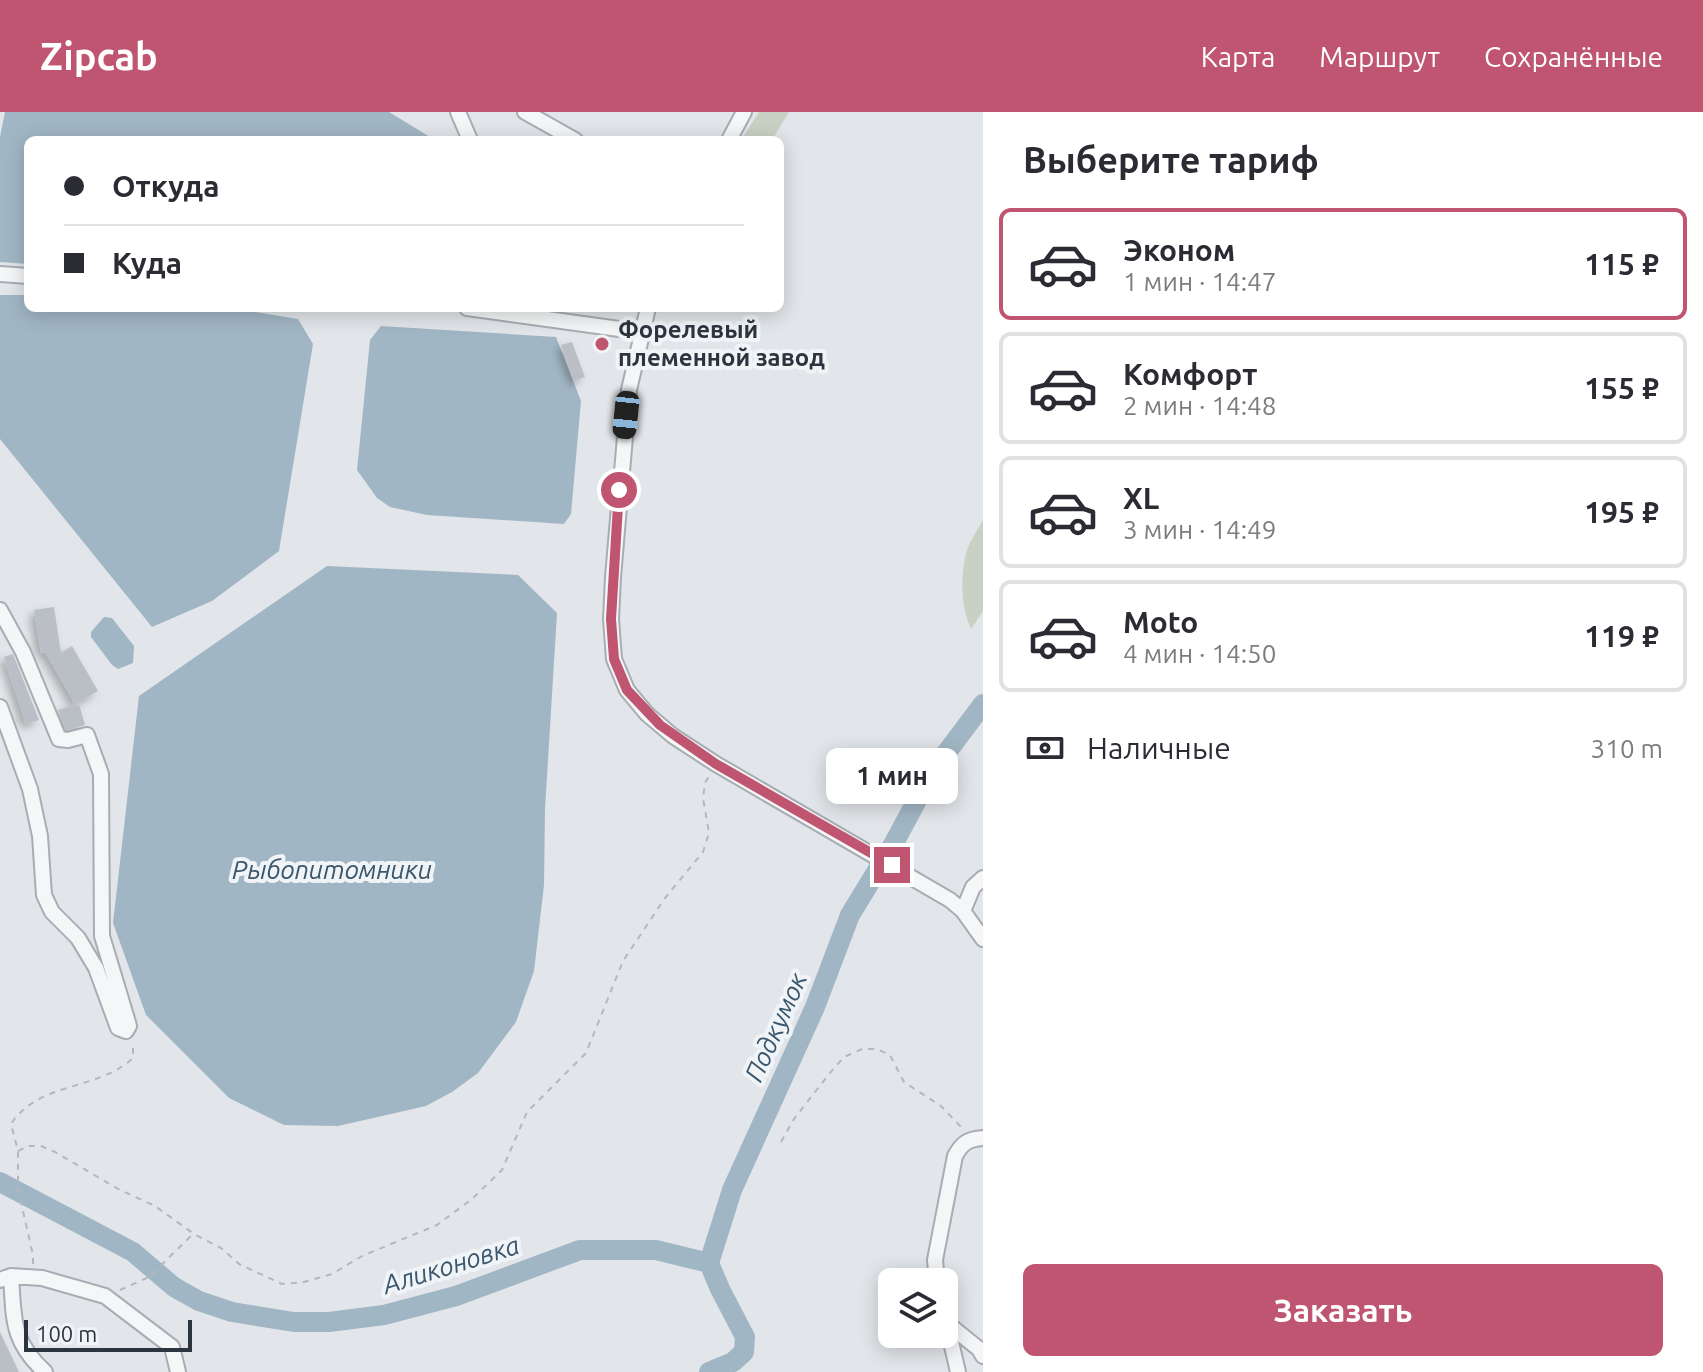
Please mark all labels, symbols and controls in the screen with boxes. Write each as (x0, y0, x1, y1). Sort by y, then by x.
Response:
text: Zipcab (40, 35, 158, 77)
text: Карта (1201, 41, 1275, 72)
text: Маршрут (1319, 41, 1440, 72)
text: Сохранённые (1484, 41, 1663, 72)
text: Выберите тариф (1023, 139, 1319, 180)
text: Откуда (112, 169, 220, 203)
icon: car (1027, 228, 1099, 300)
text: Эконом (1123, 233, 1235, 267)
text: Куда (112, 246, 182, 280)
text: 115 ₽ (1584, 247, 1659, 281)
text: 1 мин · 14:47 (1123, 267, 1276, 296)
place label: Форелевый племенной завод (618, 316, 825, 371)
marker: Форелевый племенной завод (593, 335, 611, 353)
icon: car (1027, 352, 1099, 424)
text: Комфорт (1123, 357, 1257, 391)
text: 155 ₽ (1584, 371, 1659, 405)
car (612, 390, 640, 440)
text: 2 мин · 14:48 (1123, 391, 1276, 420)
route start (601, 472, 637, 508)
icon: car (1027, 476, 1099, 548)
text: XL (1123, 481, 1159, 515)
text: 195 ₽ (1584, 495, 1659, 529)
text: 3 мин · 14:49 (1123, 515, 1276, 544)
icon: car (1027, 600, 1099, 672)
text: Moto (1123, 605, 1198, 639)
text: 119 ₽ (1584, 619, 1659, 653)
text: 4 мин · 14:50 (1123, 639, 1276, 668)
icon: cash (1023, 726, 1067, 770)
text: Наличные (1087, 731, 1231, 765)
text: 310 m (1591, 734, 1663, 763)
callout: 1 мин (826, 749, 958, 805)
text: 1 мин (856, 761, 928, 790)
route end (874, 847, 910, 883)
water label: Рыбопитомники (232, 855, 432, 884)
water label: Подкумок (739, 967, 813, 1086)
water label: Аликоновка (377, 1230, 523, 1300)
button: Заказать (1023, 1264, 1663, 1356)
map controls (878, 1268, 958, 1348)
button: layers (878, 1268, 958, 1348)
scale bar (24, 1316, 192, 1352)
text: 100 m (36, 1321, 97, 1346)

